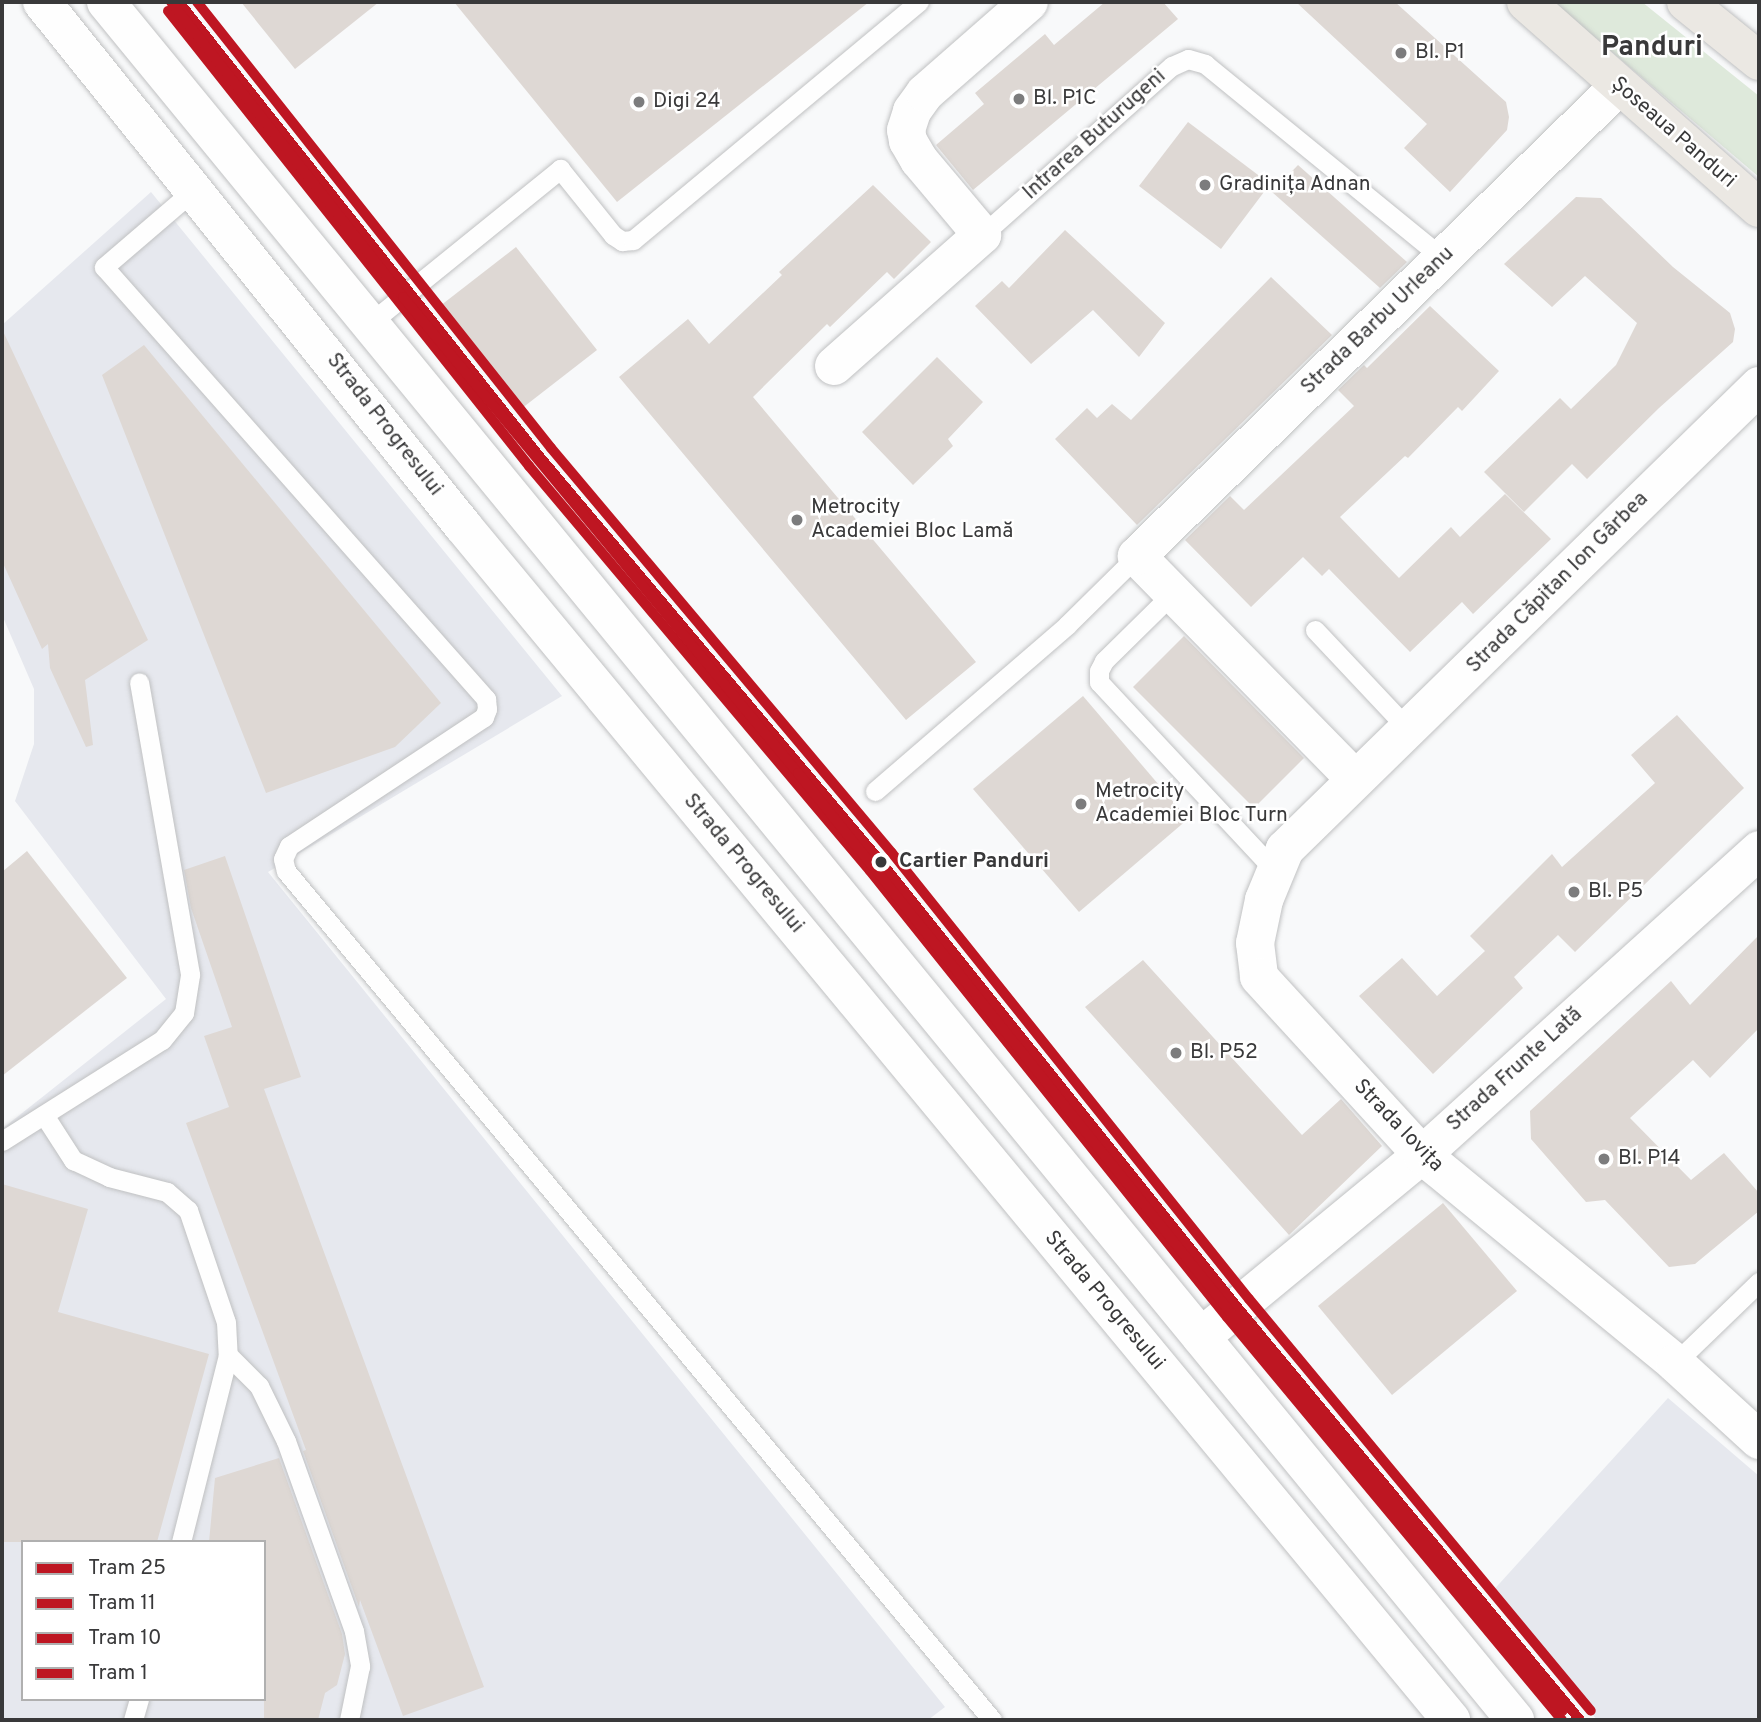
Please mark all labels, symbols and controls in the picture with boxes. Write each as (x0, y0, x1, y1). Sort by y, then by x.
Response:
district label: Panduri (1601, 31, 1703, 65)
place label: Bl. P1 (1415, 40, 1465, 66)
marker: Bl. P1 (1393, 45, 1409, 61)
street label: Intrarea Buturugeni (1018, 64, 1172, 206)
street label: Șoseaua Panduri (1605, 72, 1741, 194)
place label: Bl. P1C (1033, 86, 1097, 112)
place label: Digi 24 (653, 89, 720, 115)
marker: Bl. P1C (1011, 91, 1027, 107)
marker: Digi 24 (631, 94, 647, 110)
place label: Gradinița Adnan (1219, 172, 1371, 198)
marker: Gradinița Adnan (1197, 177, 1213, 193)
street label: Strada Barbu Urleanu (1296, 242, 1460, 400)
street label: Strada Progresului (320, 349, 448, 501)
street label: Strada Căpitan Ion Gârbea (1462, 487, 1654, 679)
place label: Metrocity Academiei Bloc Lamă (811, 495, 1013, 545)
marker: Metrocity Academiei Bloc Lamă (789, 512, 805, 528)
place label: Metrocity Academiei Bloc Turn (1095, 779, 1289, 829)
street label: Strada Progresului (677, 789, 809, 939)
marker: Metrocity Academiei Bloc Turn (1073, 796, 1089, 812)
place label: Cartier Panduri (899, 849, 1049, 875)
marker: Cartier Panduri (869, 850, 893, 874)
place label: Bl. P5 (1588, 879, 1643, 905)
marker: Bl. P5 (1566, 884, 1582, 900)
street label: Strada Frunte Lată (1442, 1003, 1588, 1137)
place label: Bl. P52 (1190, 1040, 1258, 1066)
marker: Bl. P52 (1168, 1045, 1184, 1061)
street label: Strada Iovița (1348, 1075, 1448, 1177)
place label: Bl. P14 (1618, 1146, 1681, 1172)
marker: Bl. P14 (1596, 1151, 1612, 1167)
street label: Strada Progresului (1038, 1226, 1170, 1376)
legend (21, 1540, 266, 1701)
text: Tram 25 (88, 1555, 166, 1582)
text: Tram 11 (88, 1590, 156, 1617)
text: Tram 10 (88, 1625, 162, 1652)
text: Tram 1 (88, 1660, 148, 1687)

